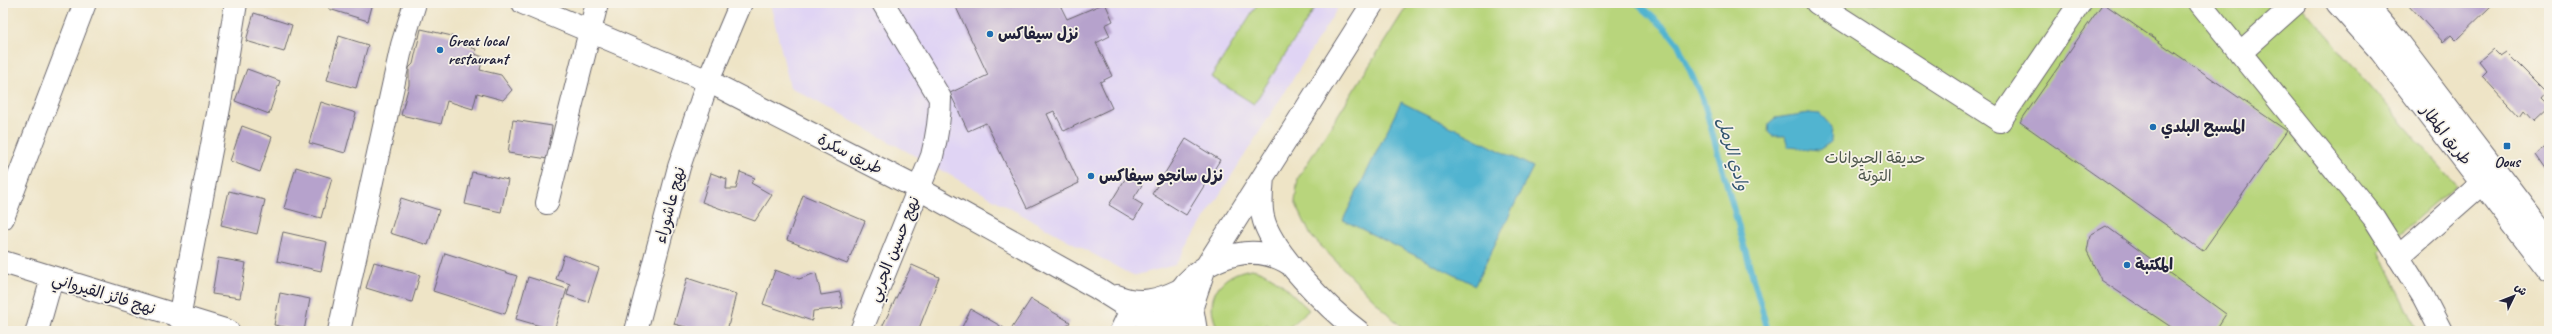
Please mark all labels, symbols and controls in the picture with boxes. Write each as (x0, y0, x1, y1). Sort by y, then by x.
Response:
place label: نزل سيفاكس (998, 24, 1078, 44)
marker: نزل سيفاكس (985, 29, 995, 39)
place label: Great local restaurant (448, 31, 511, 69)
marker: Great local restaurant (435, 45, 445, 55)
street label: طريق المطار (2415, 99, 2476, 169)
water label: وادي الرمل (1711, 115, 1754, 194)
place label: المسبح البلدي (2161, 117, 2245, 139)
marker: المسبح البلدي (2148, 122, 2158, 132)
street label: طريق سكرة (814, 129, 886, 179)
marker: Oous (2502, 141, 2512, 151)
park label: حديقة الحيوانات التوتة (1824, 148, 1926, 186)
place label: Oous (2494, 152, 2521, 172)
street label: نهج عاشوراء (650, 164, 690, 246)
place label: نزل سانجو سيفاكس (1099, 166, 1223, 186)
marker: نزل سانجو سيفاكس (1086, 171, 1096, 181)
street label: نهج حسين الجربي (864, 193, 928, 306)
place label: المكتبة (2135, 255, 2173, 275)
marker: المكتبة (2122, 260, 2132, 270)
street label: نهج فائز القيرواني (49, 269, 158, 323)
north arrow (2494, 276, 2534, 316)
text: ش (2512, 280, 2531, 298)

